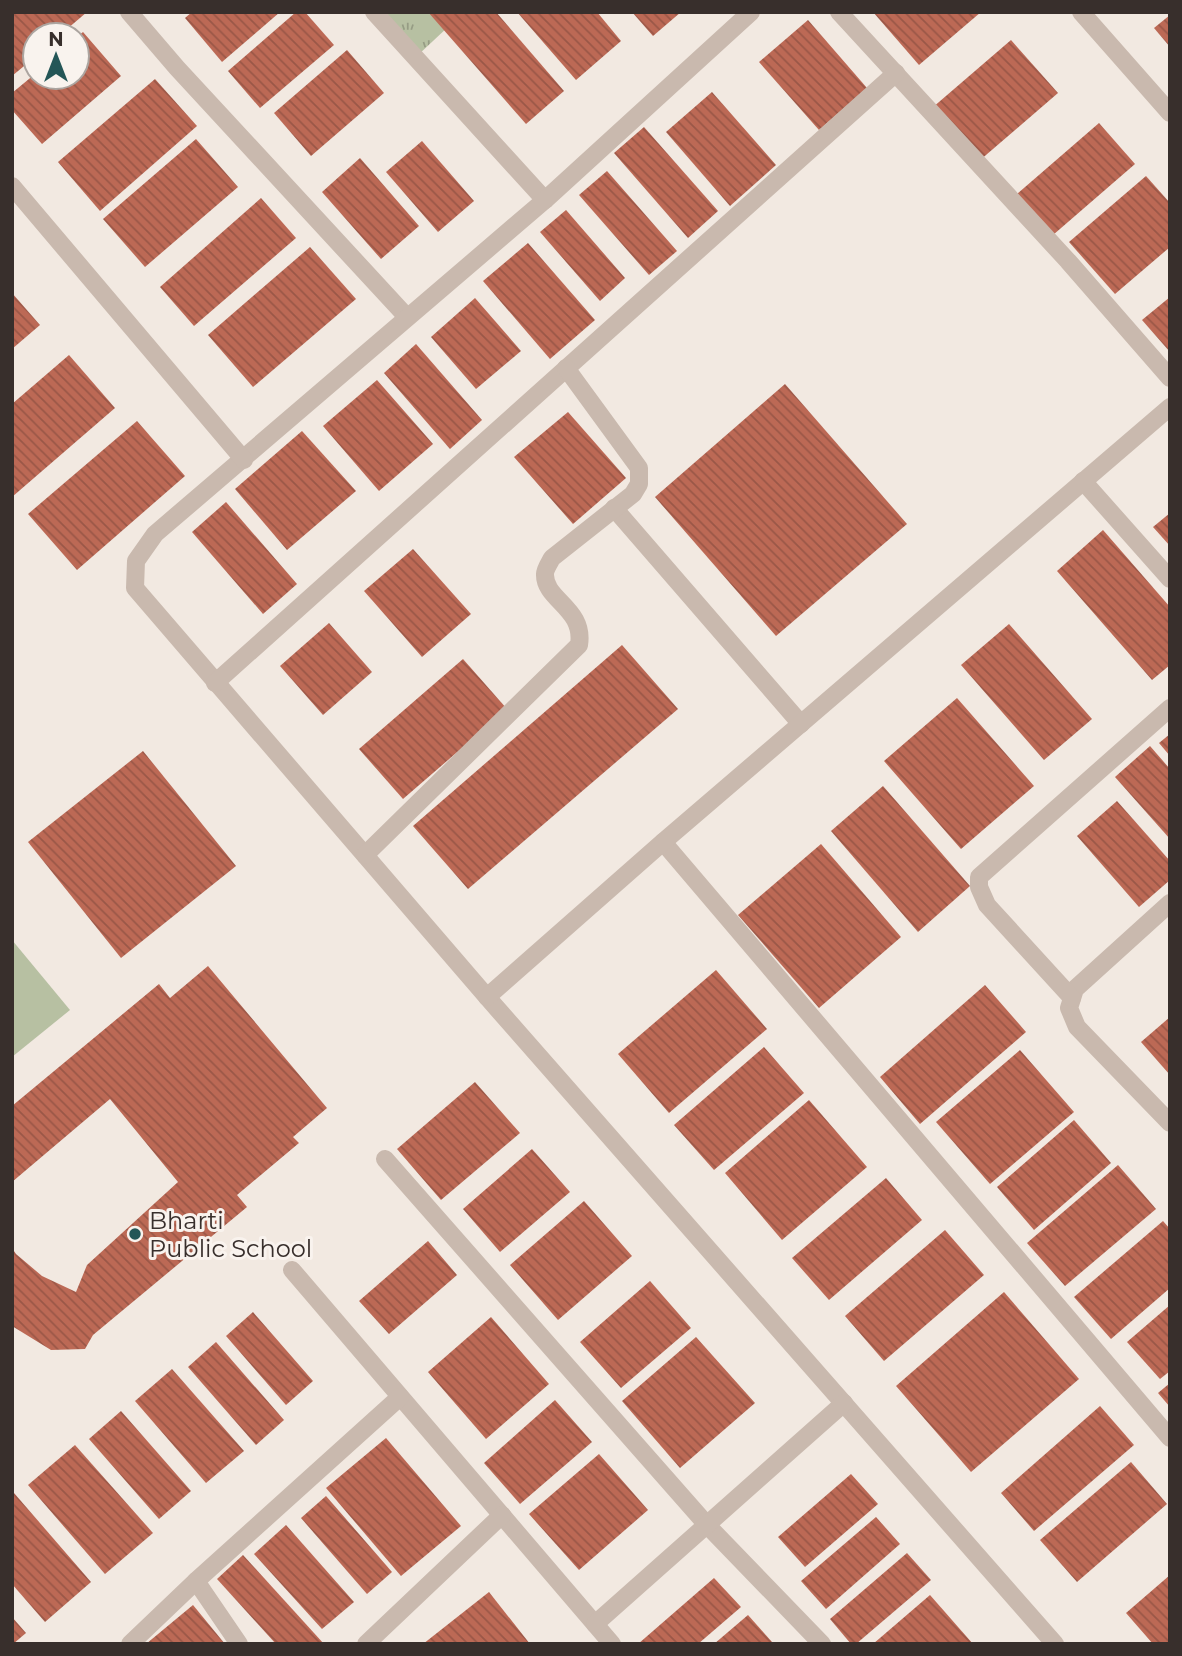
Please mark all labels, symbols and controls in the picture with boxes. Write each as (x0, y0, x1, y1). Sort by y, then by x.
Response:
north arrow (21, 21, 91, 91)
text: N (48, 28, 64, 51)
place label: Bharti Public School (149, 1206, 312, 1263)
marker: Bharti Public School (127, 1226, 143, 1242)

